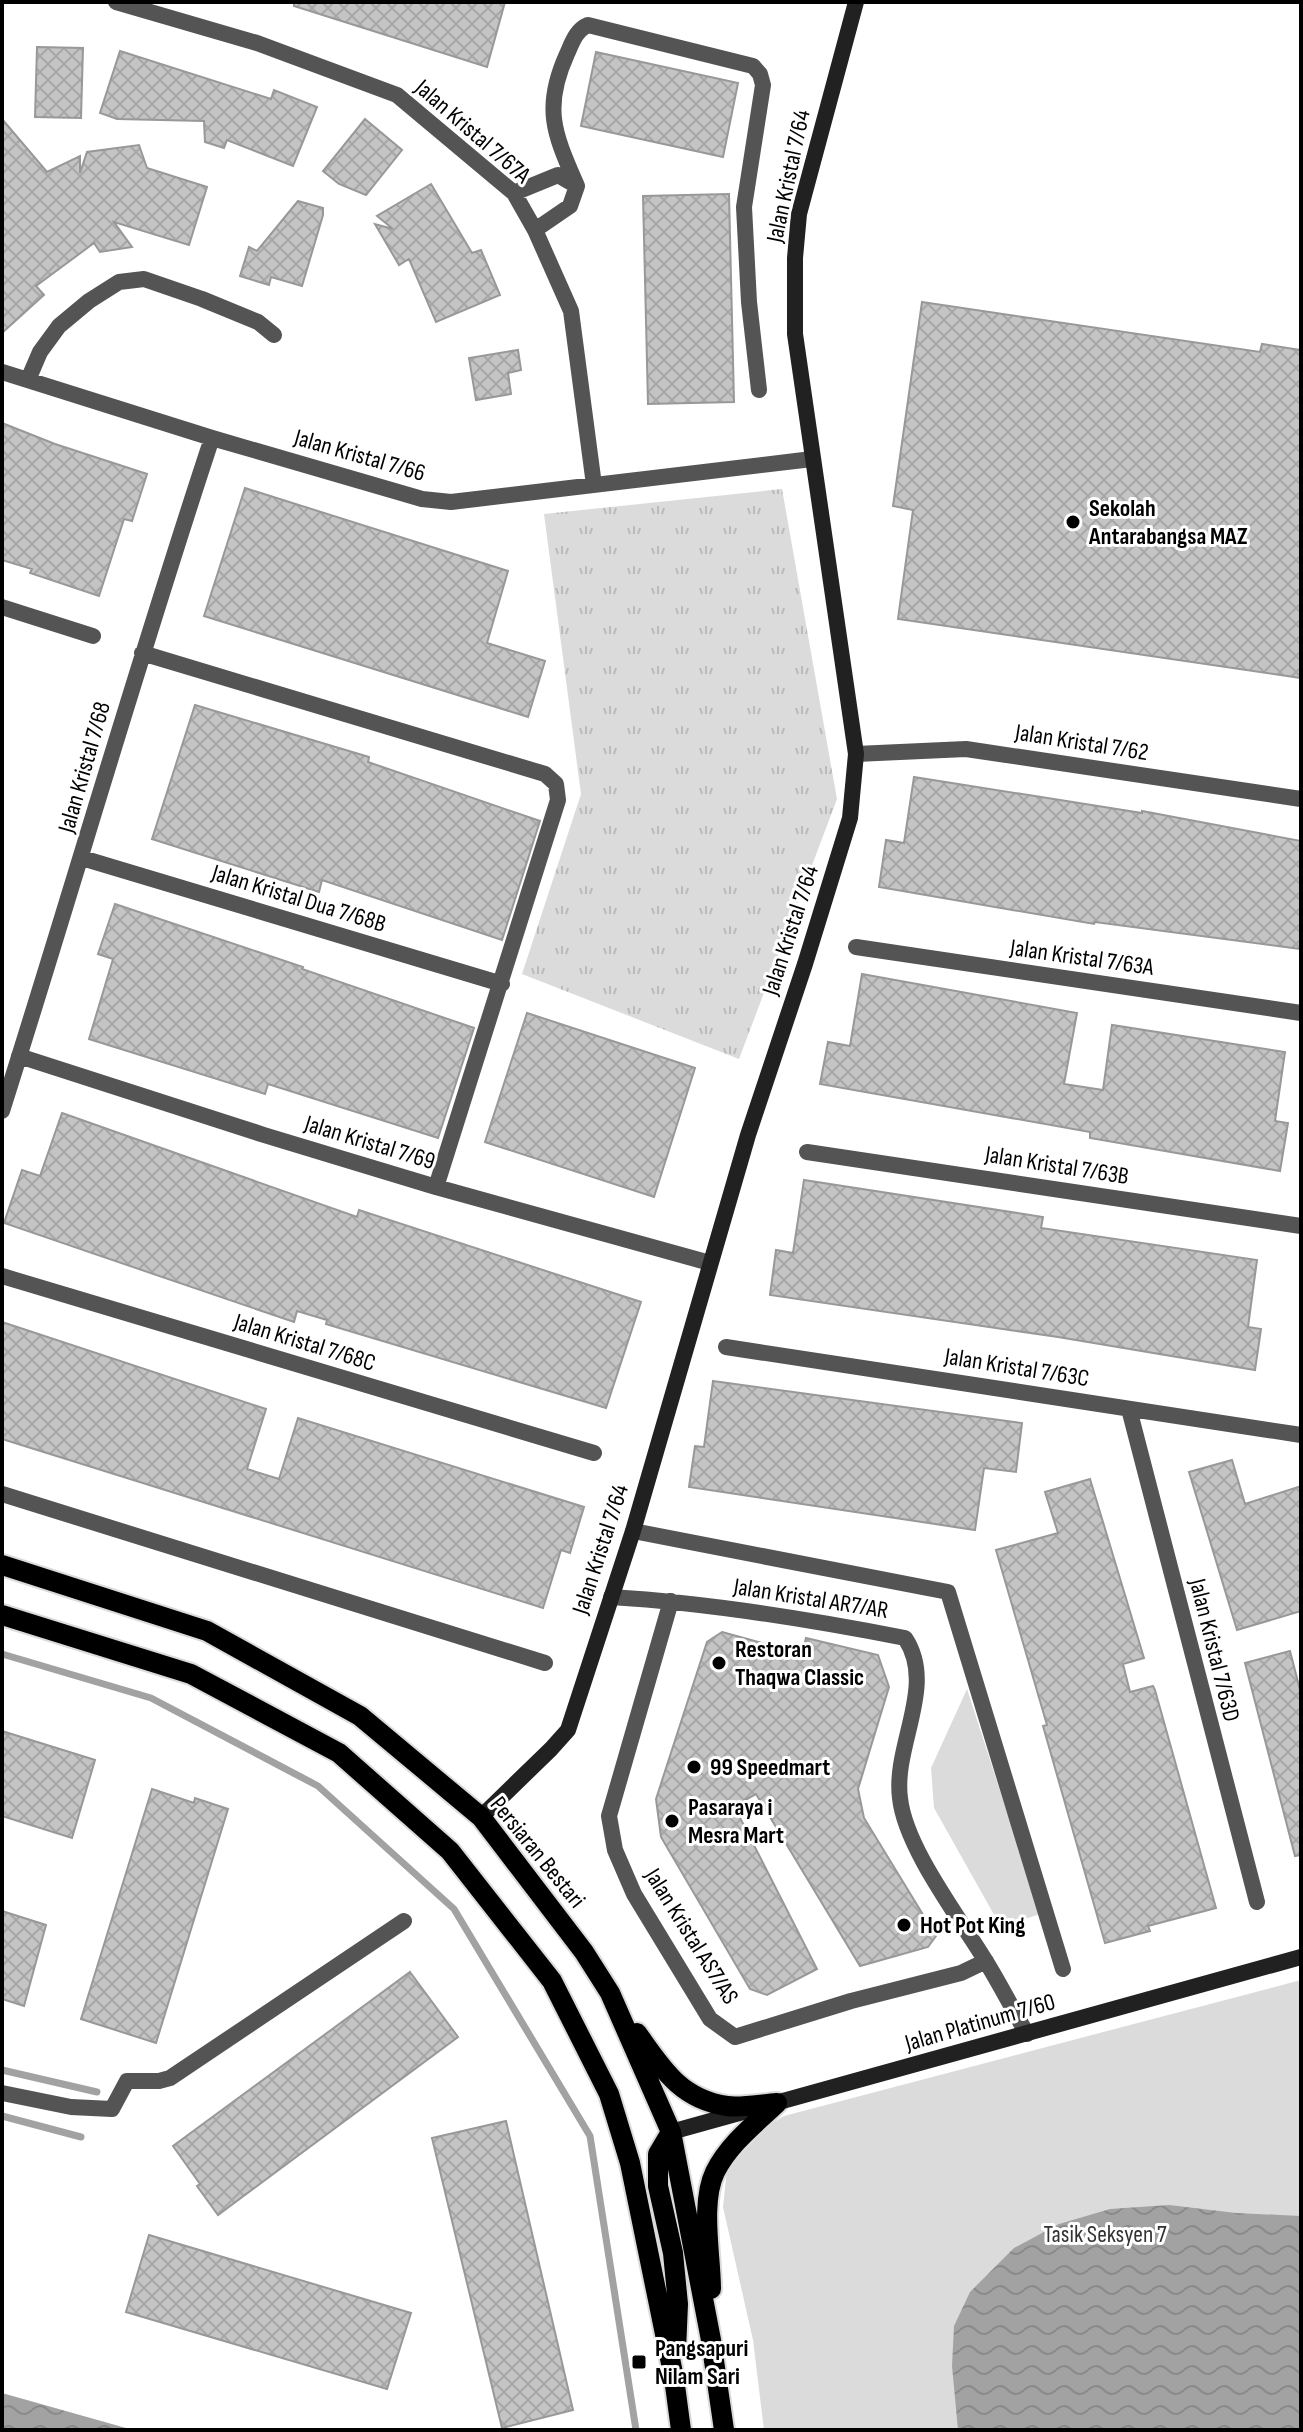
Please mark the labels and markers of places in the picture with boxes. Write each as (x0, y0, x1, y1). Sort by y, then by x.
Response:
place label: Sekolah Antarabangsa MAZ (1088, 494, 1248, 551)
marker: Sekolah Antarabangsa MAZ (1064, 513, 1082, 531)
place label: Restoran Thaqwa Classic (735, 1635, 864, 1692)
marker: Restoran Thaqwa Classic (710, 1654, 728, 1672)
place label: 99 Speedmart (710, 1753, 830, 1782)
marker: 99 Speedmart (685, 1758, 703, 1776)
place label: Pasaraya i Mesra Mart (688, 1793, 784, 1850)
marker: Pasaraya i Mesra Mart (663, 1812, 681, 1830)
place label: Hot Pot King (920, 1911, 1025, 1940)
marker: Hot Pot King (895, 1916, 913, 1934)
place label: Pangsapuri Nilam Sari (655, 2334, 749, 2391)
marker: Pangsapuri Nilam Sari (630, 2353, 648, 2371)

